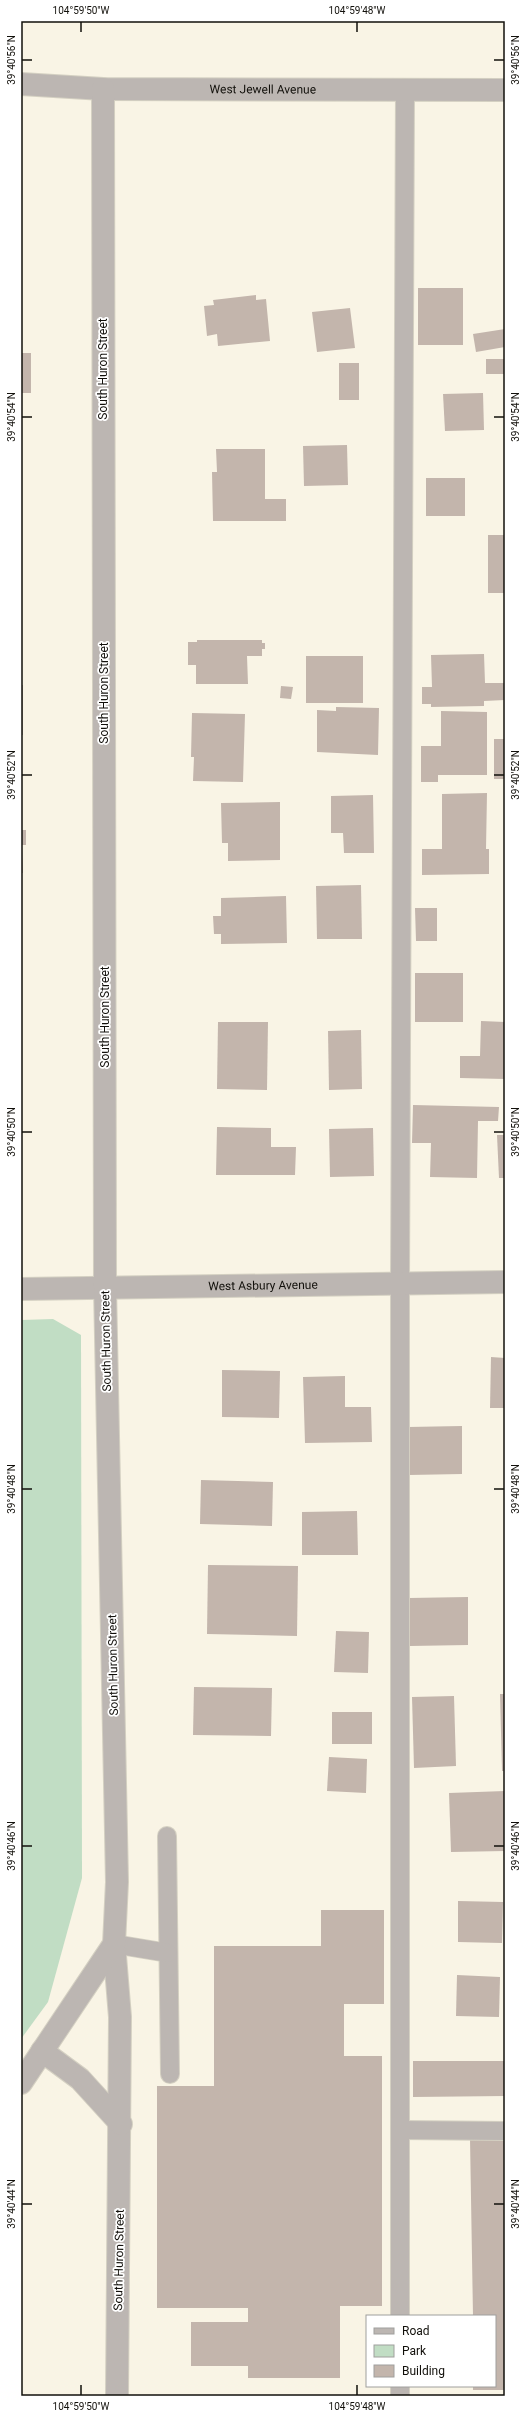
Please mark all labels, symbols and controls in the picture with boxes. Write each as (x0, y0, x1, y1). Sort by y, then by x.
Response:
text: 104°59'50"W (53, 5, 110, 16)
text: 104°59'48"W (329, 5, 386, 16)
text: 39°40'56"N (6, 35, 17, 85)
text: 39°40'56"N (510, 35, 521, 85)
street label: West Jewell Avenue (210, 82, 316, 97)
street label: South Huron Street (96, 318, 110, 420)
text: 39°40'54"N (6, 392, 17, 442)
text: 39°40'54"N (510, 392, 521, 442)
street label: South Huron Street (97, 642, 111, 744)
text: 39°40'52"N (6, 750, 17, 800)
text: 39°40'52"N (510, 750, 521, 800)
street label: South Huron Street (98, 966, 112, 1068)
text: 39°40'50"N (6, 1107, 17, 1157)
text: 39°40'50"N (510, 1107, 521, 1157)
street label: West Asbury Avenue (208, 1278, 318, 1293)
street label: South Huron Street (98, 1290, 114, 1392)
text: 39°40'48"N (6, 1464, 17, 1514)
text: 39°40'48"N (510, 1464, 521, 1514)
street label: South Huron Street (105, 1614, 121, 1716)
text: 39°40'46"N (6, 1821, 17, 1871)
text: 39°40'46"N (510, 1821, 521, 1871)
text: 39°40'44"N (6, 2179, 17, 2229)
text: 39°40'44"N (510, 2179, 521, 2229)
street label: South Huron Street (111, 2209, 127, 2311)
legend (366, 2315, 496, 2387)
text: Road (402, 2324, 430, 2338)
text: Park (402, 2344, 427, 2358)
text: Building (402, 2364, 445, 2378)
text: 104°59'50"W (53, 2401, 110, 2412)
text: 104°59'48"W (329, 2401, 386, 2412)

